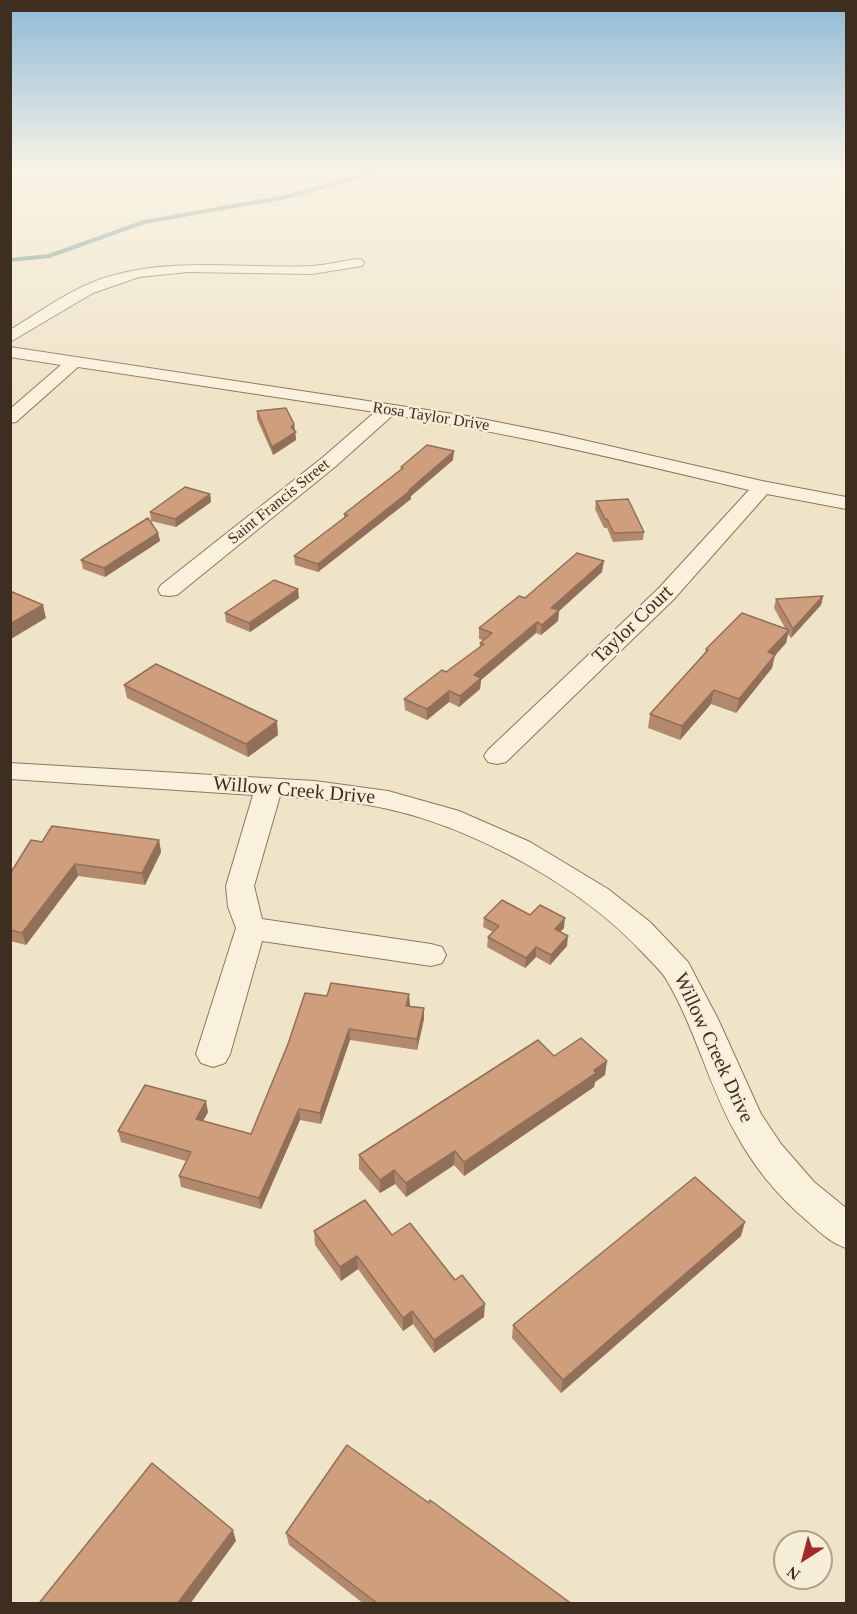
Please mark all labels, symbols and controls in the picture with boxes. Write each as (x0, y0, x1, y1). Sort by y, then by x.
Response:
street label: Rosa Taylor Drive (371, 398, 491, 436)
street label: Saint Francis Street (224, 455, 334, 549)
street label: Taylor Court (588, 581, 678, 669)
street label: Willow Creek Drive (212, 772, 376, 810)
street label: Willow Creek Drive (668, 969, 758, 1127)
north arrow (773, 1530, 833, 1590)
text: N (784, 1563, 803, 1584)

